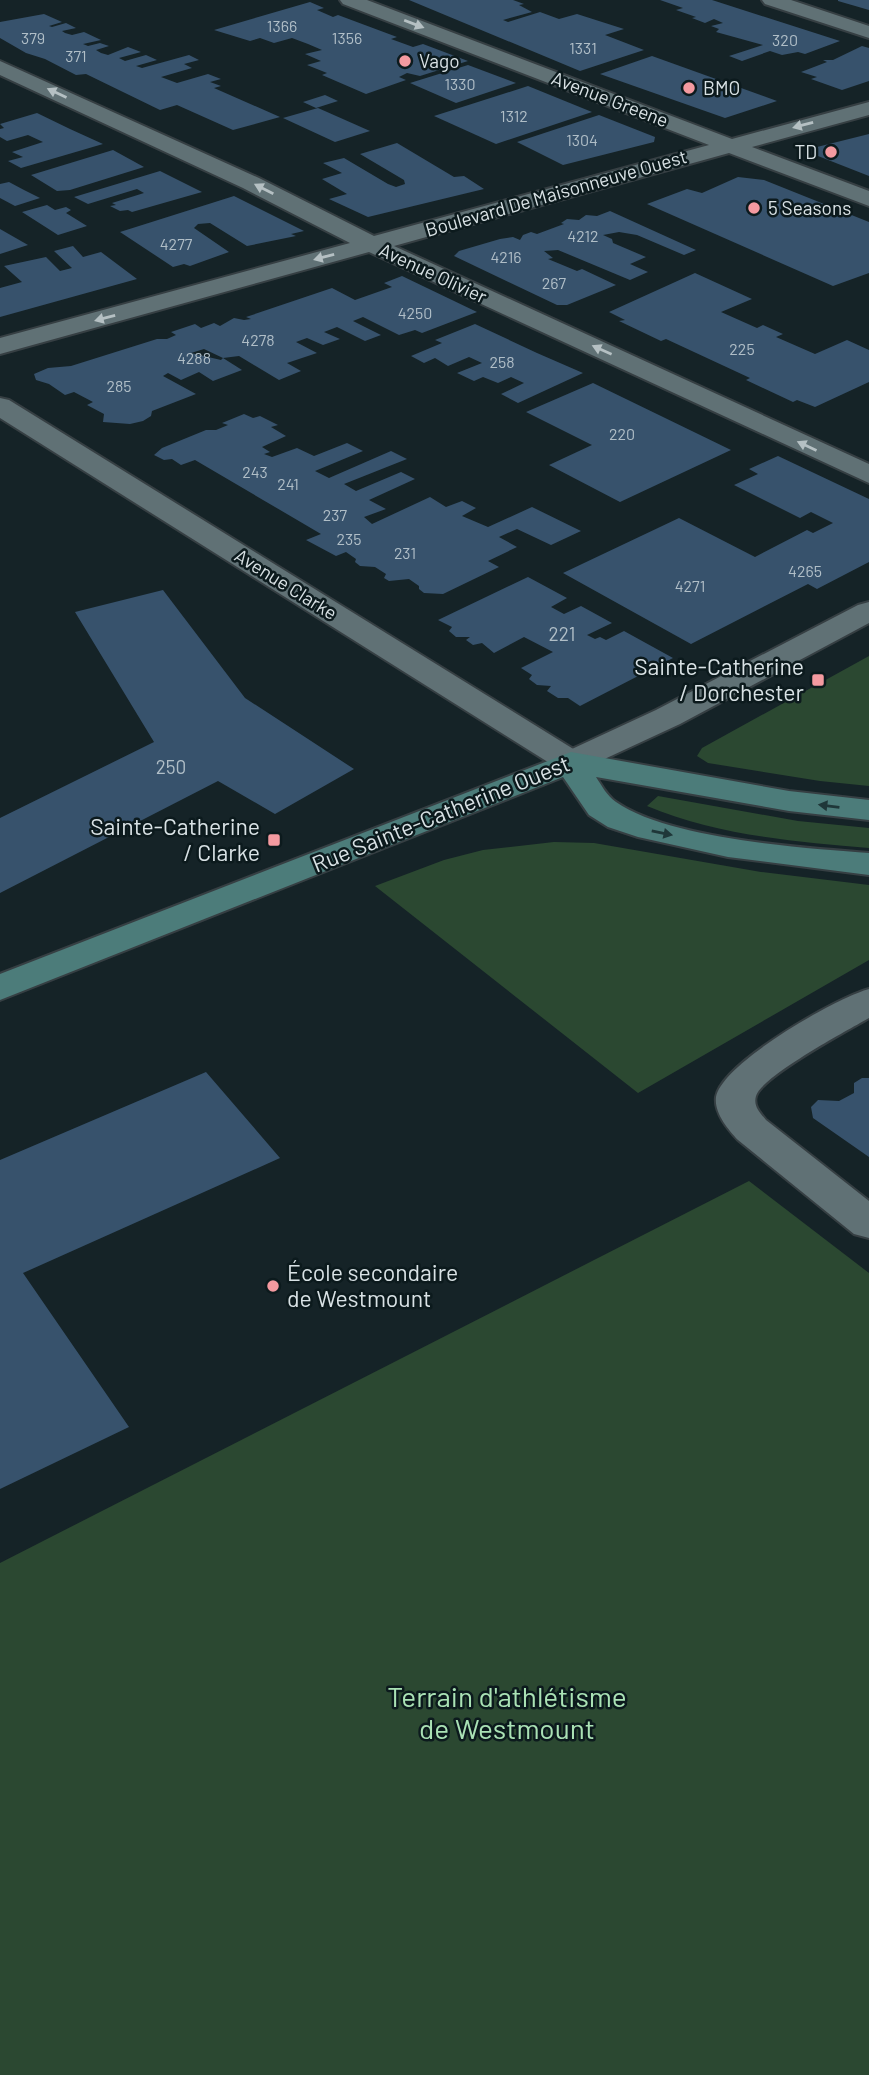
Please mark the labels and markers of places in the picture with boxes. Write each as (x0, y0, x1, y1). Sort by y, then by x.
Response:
place label: Vago (419, 49, 460, 72)
marker: Vago (397, 53, 413, 69)
place label: BMO (703, 76, 740, 99)
marker: BMO (681, 80, 697, 96)
place label: TD (794, 140, 817, 163)
marker: TD (823, 144, 839, 160)
place label: 5 Seasons (768, 196, 851, 219)
marker: 5 Seasons (746, 200, 762, 216)
place label: Sainte-Catherine / Dorchester (634, 652, 805, 706)
marker: Sainte-Catherine / Dorchester (810, 672, 826, 688)
place label: Sainte-Catherine / Clarke (90, 812, 260, 866)
marker: Sainte-Catherine / Clarke (266, 832, 282, 848)
place label: École secondaire de Westmount (287, 1258, 458, 1312)
marker: École secondaire de Westmount (265, 1278, 281, 1294)

